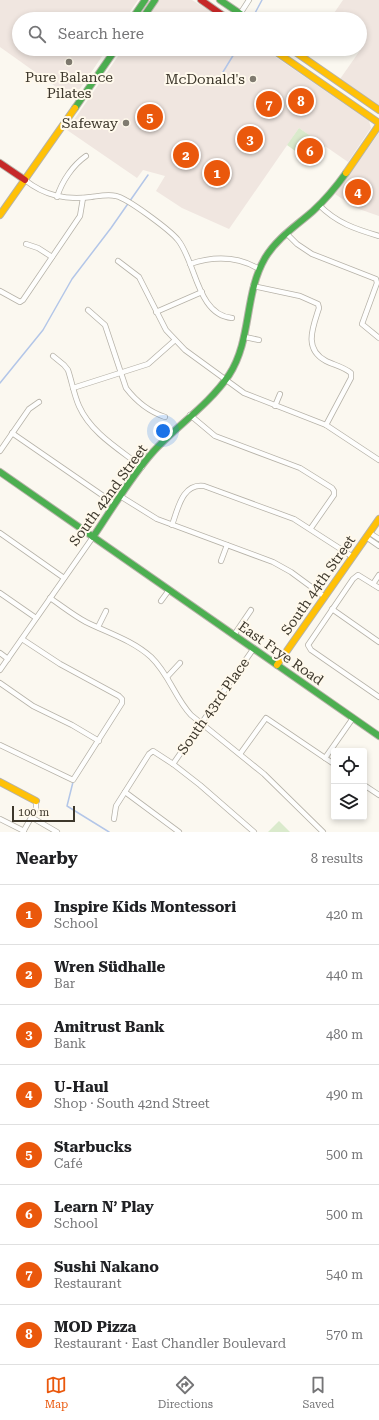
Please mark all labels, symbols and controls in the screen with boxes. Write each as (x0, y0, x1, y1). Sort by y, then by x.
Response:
search box (12, 12, 367, 56)
icon: search (26, 23, 48, 45)
text: Search here (58, 25, 144, 43)
marker: Pure Balance Pilates (64, 57, 74, 67)
place label: Pure Balance Pilates (25, 69, 113, 101)
place label: McDonald's (165, 71, 245, 87)
marker: McDonald's (248, 74, 258, 84)
pin: 8 (288, 86, 314, 116)
pin: 7 (256, 89, 282, 119)
pin: 5 (137, 102, 163, 132)
place label: Safeway (62, 115, 119, 131)
marker: Safeway (121, 118, 131, 128)
pin: 3 (237, 124, 263, 154)
pin: 6 (297, 136, 323, 166)
pin: 2 (173, 140, 199, 170)
pin: 1 (204, 158, 230, 188)
pin: 4 (345, 177, 371, 207)
your location (153, 421, 173, 441)
street label: South 42nd Street (66, 441, 150, 549)
street label: South 44th Street (278, 532, 358, 638)
street label: East Frye Road (235, 618, 327, 688)
street label: South 43rd Place (174, 654, 252, 757)
map controls (331, 748, 367, 820)
button: locate (331, 748, 367, 784)
button: layers (331, 784, 367, 820)
scale bar (12, 804, 75, 823)
text: 100 m (18, 806, 49, 819)
text: Nearby (16, 848, 78, 868)
text: 8 results (311, 851, 363, 866)
text: Inspire Kids Montessori (54, 898, 236, 916)
text: 1 (25, 907, 33, 922)
text: 420 m (326, 907, 363, 922)
text: School (54, 916, 98, 931)
text: Wren Südhalle (54, 958, 165, 976)
text: 2 (25, 967, 33, 982)
text: 440 m (326, 967, 363, 982)
text: Bar (54, 976, 75, 991)
text: Amitrust Bank (54, 1018, 165, 1036)
text: 3 (25, 1027, 33, 1042)
text: 480 m (326, 1027, 363, 1042)
text: Bank (54, 1036, 86, 1051)
text: U-Haul (54, 1078, 108, 1096)
text: 4 (25, 1087, 33, 1102)
text: 490 m (326, 1087, 363, 1102)
text: Shop · South 42nd Street (54, 1096, 210, 1111)
text: Starbucks (54, 1138, 132, 1156)
text: 5 (25, 1147, 33, 1162)
text: 500 m (326, 1147, 363, 1162)
text: Café (54, 1156, 83, 1171)
text: Learn N’ Play (54, 1198, 154, 1216)
text: 6 (25, 1207, 33, 1222)
text: 500 m (326, 1207, 363, 1222)
text: School (54, 1216, 98, 1231)
text: Sushi Nakano (54, 1258, 159, 1276)
text: 7 (25, 1267, 33, 1282)
text: 540 m (326, 1267, 363, 1282)
text: Restaurant (54, 1276, 122, 1291)
text: MOD Pizza (54, 1318, 136, 1336)
text: 8 (25, 1327, 33, 1342)
text: 570 m (326, 1327, 363, 1342)
text: Restaurant · East Chandler Boulevard (54, 1336, 286, 1351)
tab: Map (45, 1374, 68, 1411)
tab: Directions (158, 1374, 213, 1411)
tab: Saved (302, 1374, 334, 1411)

